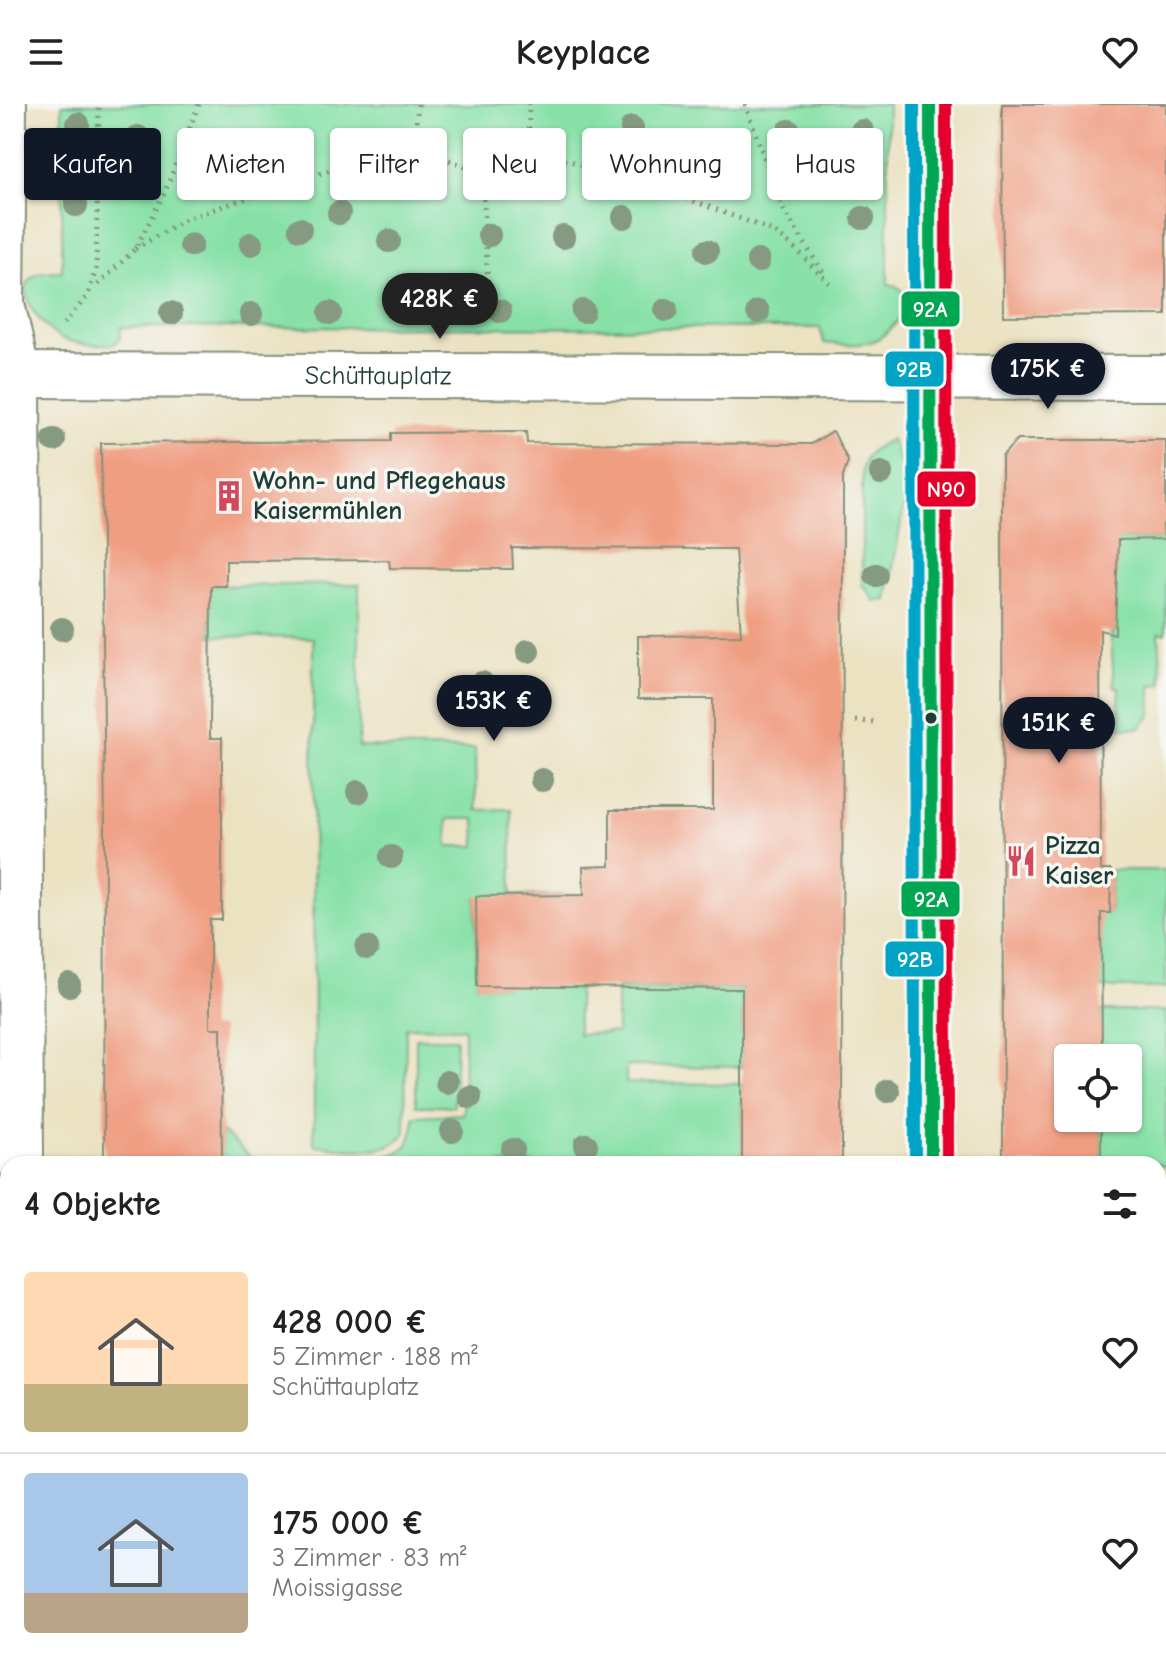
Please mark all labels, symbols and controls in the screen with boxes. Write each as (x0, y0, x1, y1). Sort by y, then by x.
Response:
icon: menu (24, 30, 68, 74)
icon: heart (1098, 30, 1142, 74)
text: Keyplace (516, 32, 650, 73)
chip: Kaufen (24, 128, 161, 200)
chip: Mieten (177, 128, 314, 200)
chip: Filter (330, 128, 447, 200)
chip: Neu (463, 128, 566, 200)
chip: Wohnung (582, 128, 751, 200)
chip: Haus (767, 128, 883, 200)
pin: 428K € (375, 273, 505, 341)
text: 428K € (400, 284, 480, 314)
line badge: 92A (900, 290, 961, 328)
text: 92A (913, 297, 947, 323)
pin: 175K € (983, 343, 1113, 411)
line badge: 92B (884, 350, 945, 388)
text: 175K € (1009, 354, 1087, 384)
text: 92B (896, 357, 932, 383)
street label: Schüttauplatz (305, 361, 451, 391)
place label: Wohn- und Pflegehaus Kaisermühlen (253, 466, 506, 526)
line badge: N90 (916, 470, 977, 508)
text: N90 (927, 477, 965, 503)
building icon: Wohn- und Pflegehaus Kaisermühlen (212, 479, 246, 513)
pin: 153K € (429, 675, 559, 743)
text: 153K € (455, 686, 533, 716)
pin: 151K € (994, 697, 1124, 765)
text: 151K € (1021, 708, 1097, 738)
unlabelled marker (923, 710, 939, 726)
place label: Pizza Kaiser (1045, 831, 1114, 891)
restaurant icon: Pizza Kaiser (1004, 844, 1038, 878)
line badge: 92A (900, 880, 961, 918)
text: 92A (914, 887, 948, 913)
line badge: 92B (884, 940, 945, 978)
text: 92B (897, 947, 933, 973)
map controls (1054, 1044, 1142, 1132)
button: locate (1054, 1044, 1142, 1132)
icon: filters (1098, 1182, 1142, 1226)
text: 4 Objekte (24, 1184, 161, 1224)
text: 428 000 € (272, 1302, 428, 1342)
icon: home (88, 1304, 184, 1400)
icon: heart (1098, 1330, 1142, 1374)
text: 5 Zimmer · 188 m² (272, 1342, 478, 1372)
text: Schüttauplatz (272, 1372, 419, 1402)
text: 175 000 € (272, 1503, 425, 1543)
icon: home (88, 1505, 184, 1601)
icon: heart (1098, 1531, 1142, 1575)
text: 3 Zimmer · 83 m² (272, 1543, 466, 1573)
text: Moissigasse (272, 1573, 403, 1603)

